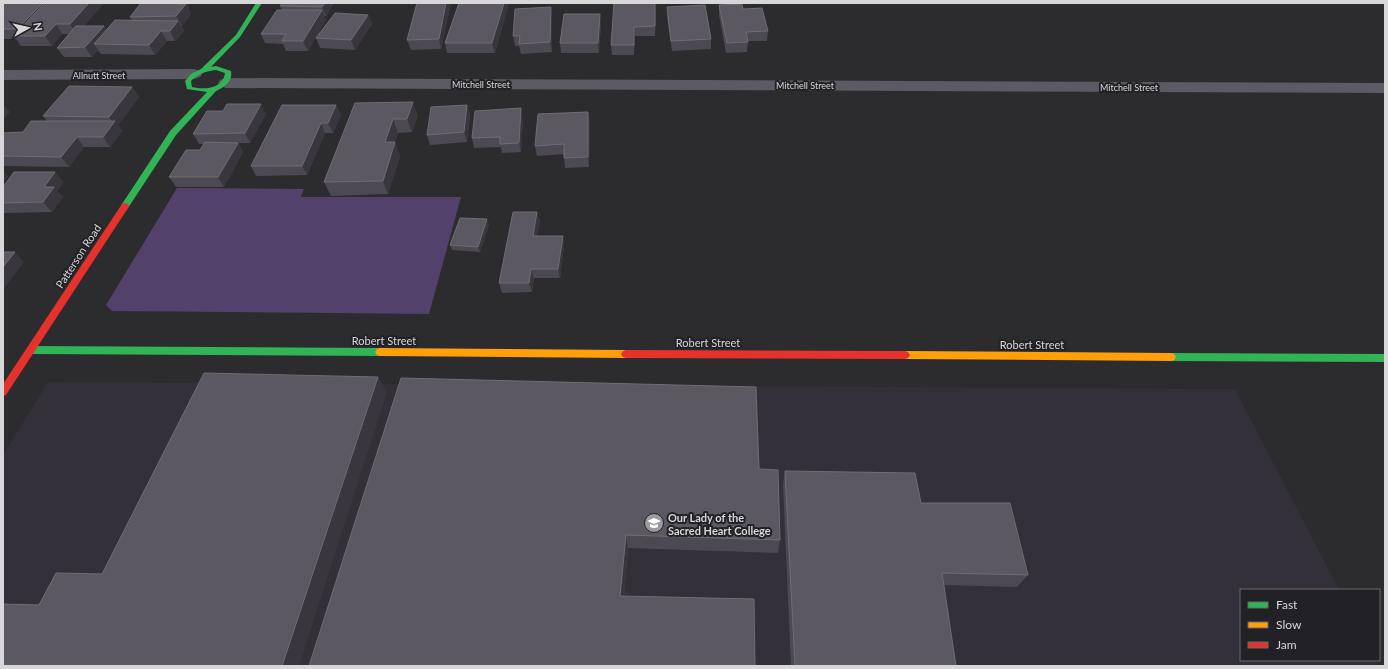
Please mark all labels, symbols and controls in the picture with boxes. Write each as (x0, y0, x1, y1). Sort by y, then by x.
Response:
north arrow (8, 8, 48, 48)
text: N (31, 21, 45, 32)
street label: Allnutt Street (73, 70, 126, 81)
street label: Mitchell Street (452, 79, 511, 90)
street label: Mitchell Street (776, 80, 835, 91)
street label: Mitchell Street (1100, 82, 1159, 93)
street label: Patterson Road (53, 222, 103, 290)
street label: Robert Street (352, 334, 416, 347)
street label: Robert Street (676, 336, 740, 349)
street label: Robert Street (1000, 338, 1064, 351)
place label: Our Lady of the Sacred Heart College (668, 511, 771, 537)
school or university icon: Our Lady of the Sacred Heart College (643, 512, 665, 534)
legend (1240, 589, 1380, 661)
text: Fast (1276, 597, 1298, 612)
text: Slow (1276, 617, 1302, 632)
text: Jam (1276, 637, 1297, 652)

